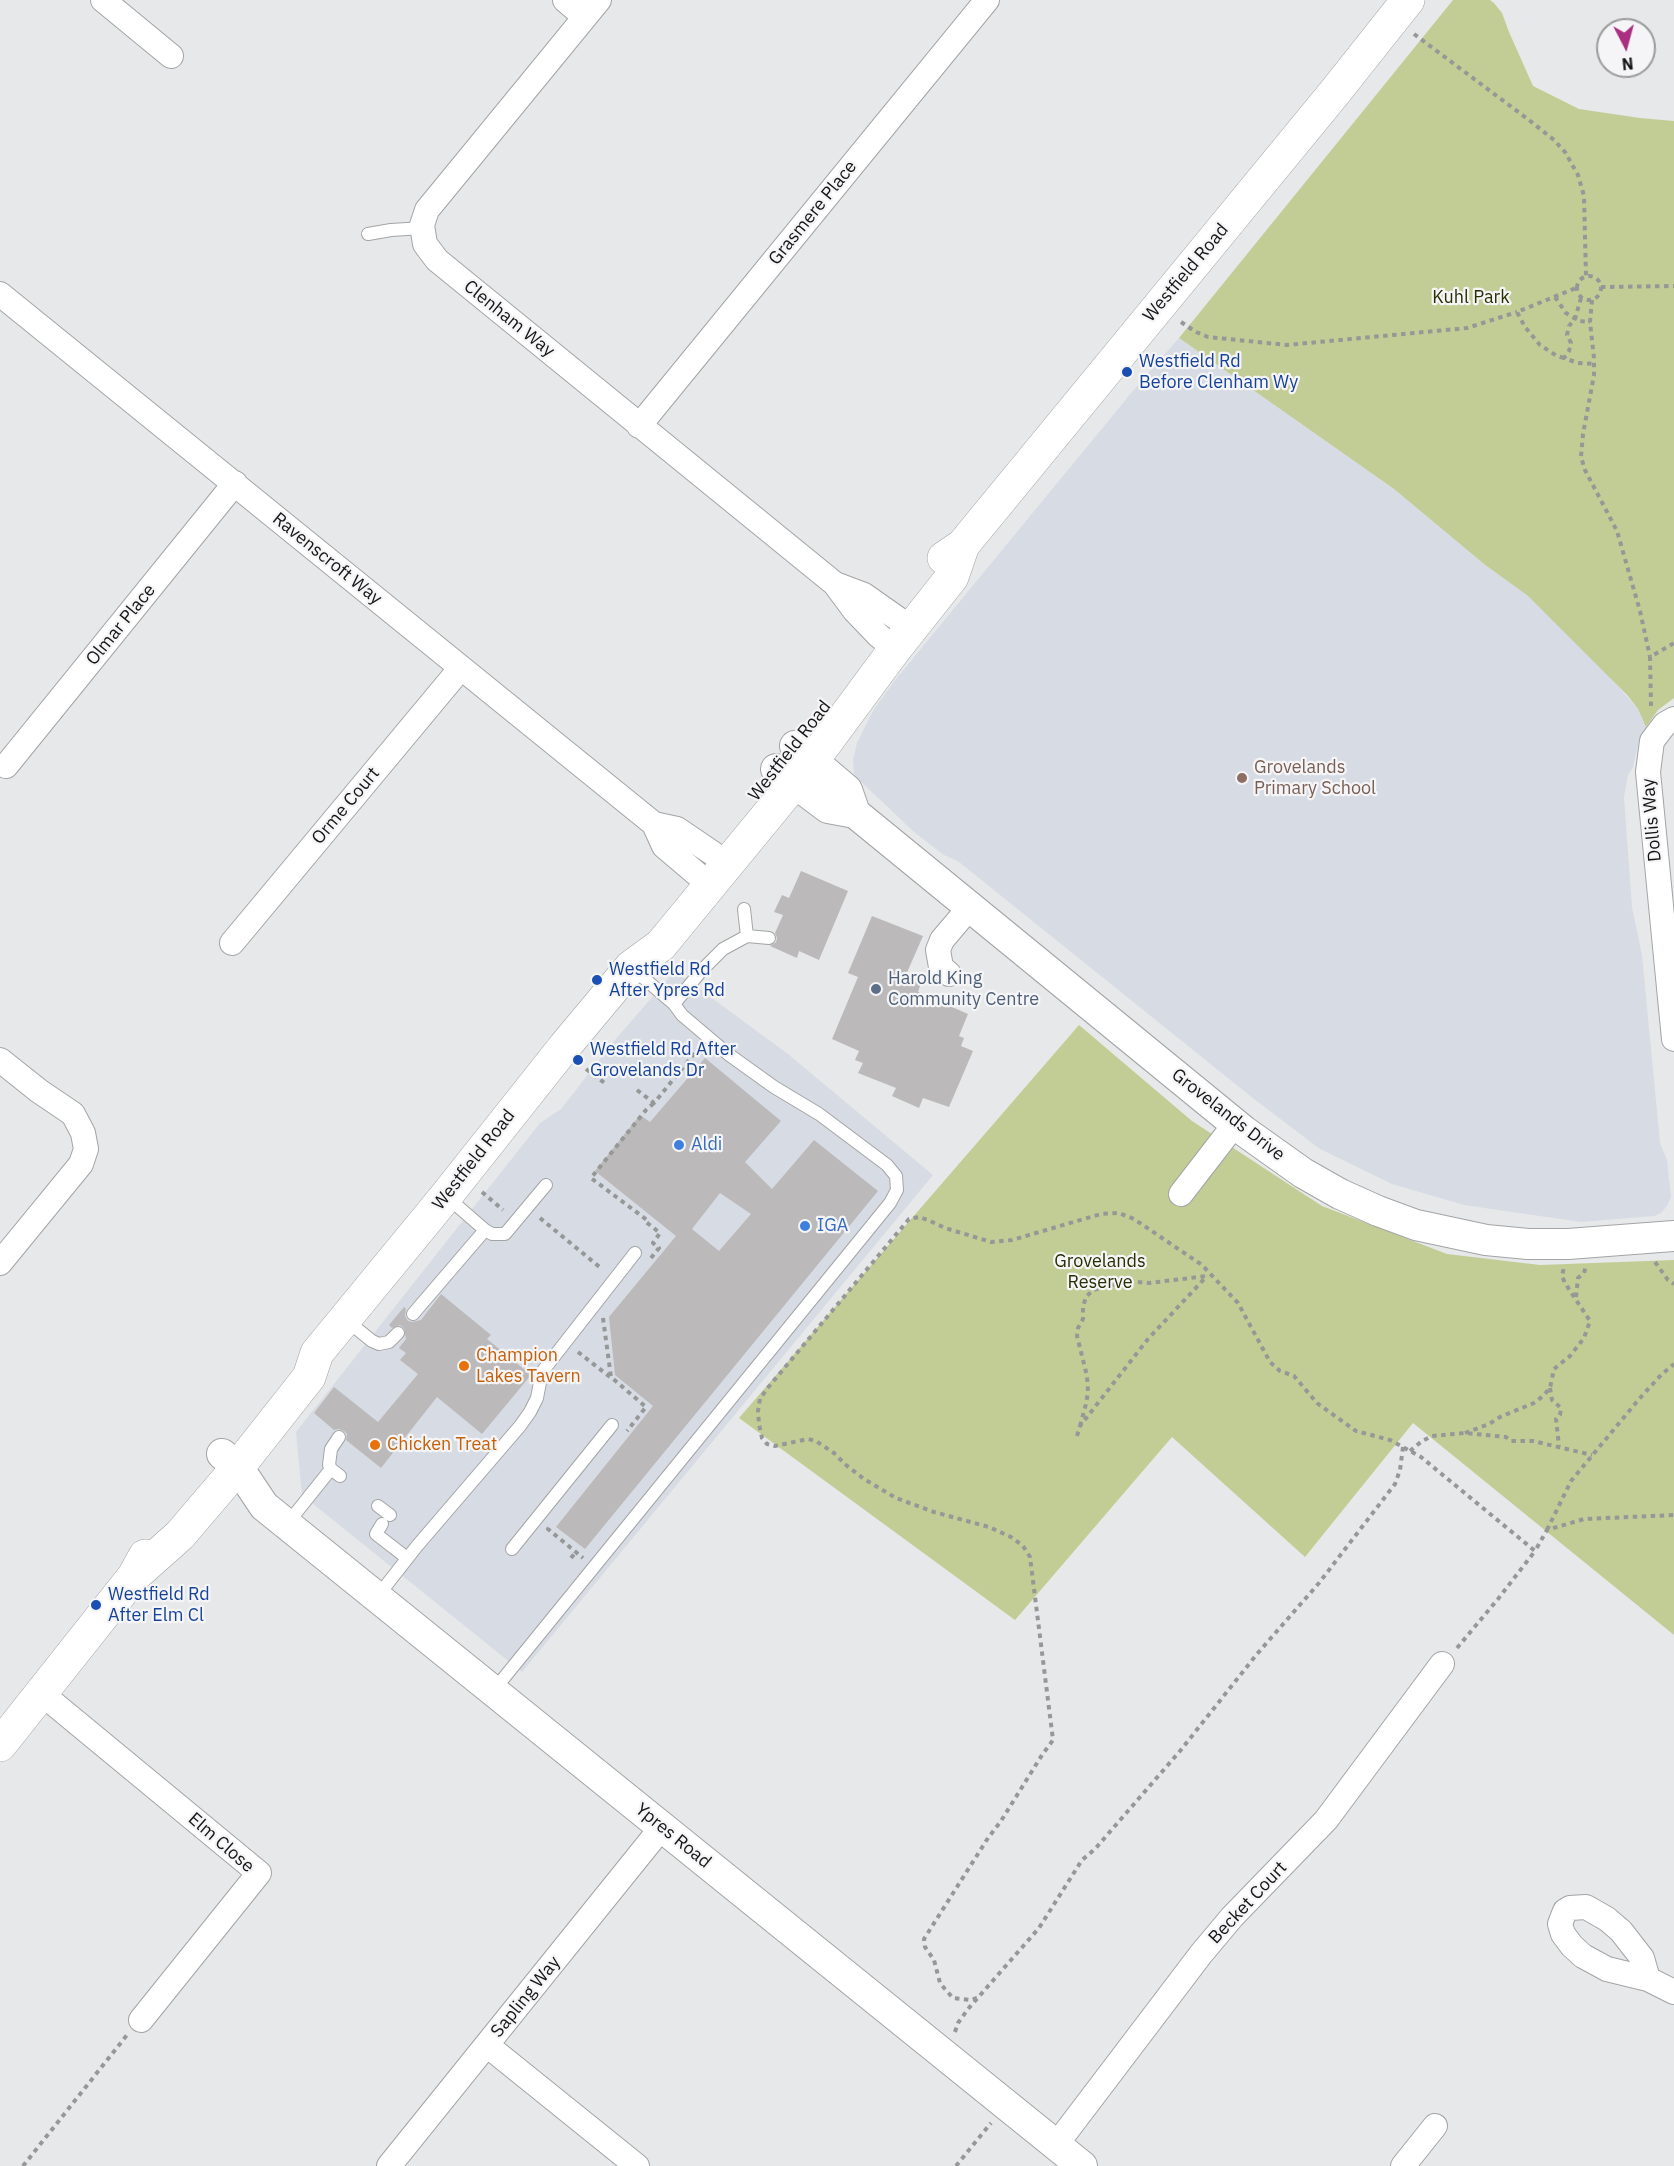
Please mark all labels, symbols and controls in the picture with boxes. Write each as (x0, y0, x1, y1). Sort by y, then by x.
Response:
north arrow (1596, 18, 1656, 78)
text: N (1621, 53, 1634, 74)
street label: Grasmere Place (764, 157, 862, 269)
street label: Westfield Road (1139, 220, 1233, 326)
street label: Clenham Way (459, 276, 559, 362)
park label: Kuhl Park (1432, 287, 1510, 309)
place label: Westfield Rd Before Clenham Wy (1139, 351, 1298, 394)
marker: Westfield Rd Before Clenham Wy (1120, 365, 1134, 379)
street label: Ravenscroft Way (268, 508, 386, 610)
street label: Olmar Place (82, 580, 160, 670)
street label: Westfield Road (744, 696, 836, 806)
place label: Grovelands Primary School (1254, 757, 1376, 800)
street label: Orme Court (308, 763, 384, 849)
marker: Grovelands Primary School (1235, 771, 1249, 785)
street label: Dollis Way (1638, 777, 1666, 863)
place label: Westfield Rd After Ypres Rd (609, 959, 725, 1002)
place label: Harold King Community Centre (888, 968, 1039, 1010)
marker: Westfield Rd After Ypres Rd (590, 973, 604, 987)
marker: Harold King Community Centre (869, 982, 883, 996)
place label: Westfield Rd After Grovelands Dr (590, 1039, 736, 1082)
marker: Westfield Rd After Grovelands Dr (571, 1053, 585, 1067)
street label: Grovelands Drive (1167, 1064, 1289, 1166)
street label: Westfield Road (428, 1105, 520, 1215)
place label: Aldi (691, 1134, 722, 1156)
marker: Aldi (672, 1138, 686, 1152)
place label: IGA (817, 1215, 848, 1237)
marker: IGA (798, 1219, 812, 1233)
park label: Grovelands Reserve (1054, 1251, 1146, 1294)
place label: Champion Lakes Tavern (476, 1345, 581, 1388)
marker: Champion Lakes Tavern (457, 1359, 471, 1373)
place label: Chicken Treat (387, 1434, 497, 1456)
marker: Chicken Treat (368, 1438, 382, 1452)
place label: Westfield Rd After Elm Cl (108, 1584, 210, 1626)
marker: Westfield Rd After Elm Cl (89, 1598, 103, 1612)
street label: Ypres Road (631, 1799, 715, 1873)
street label: Elm Close (184, 1809, 258, 1877)
street label: Becket Court (1204, 1857, 1292, 1949)
street label: Sapling Way (487, 1952, 565, 2042)

